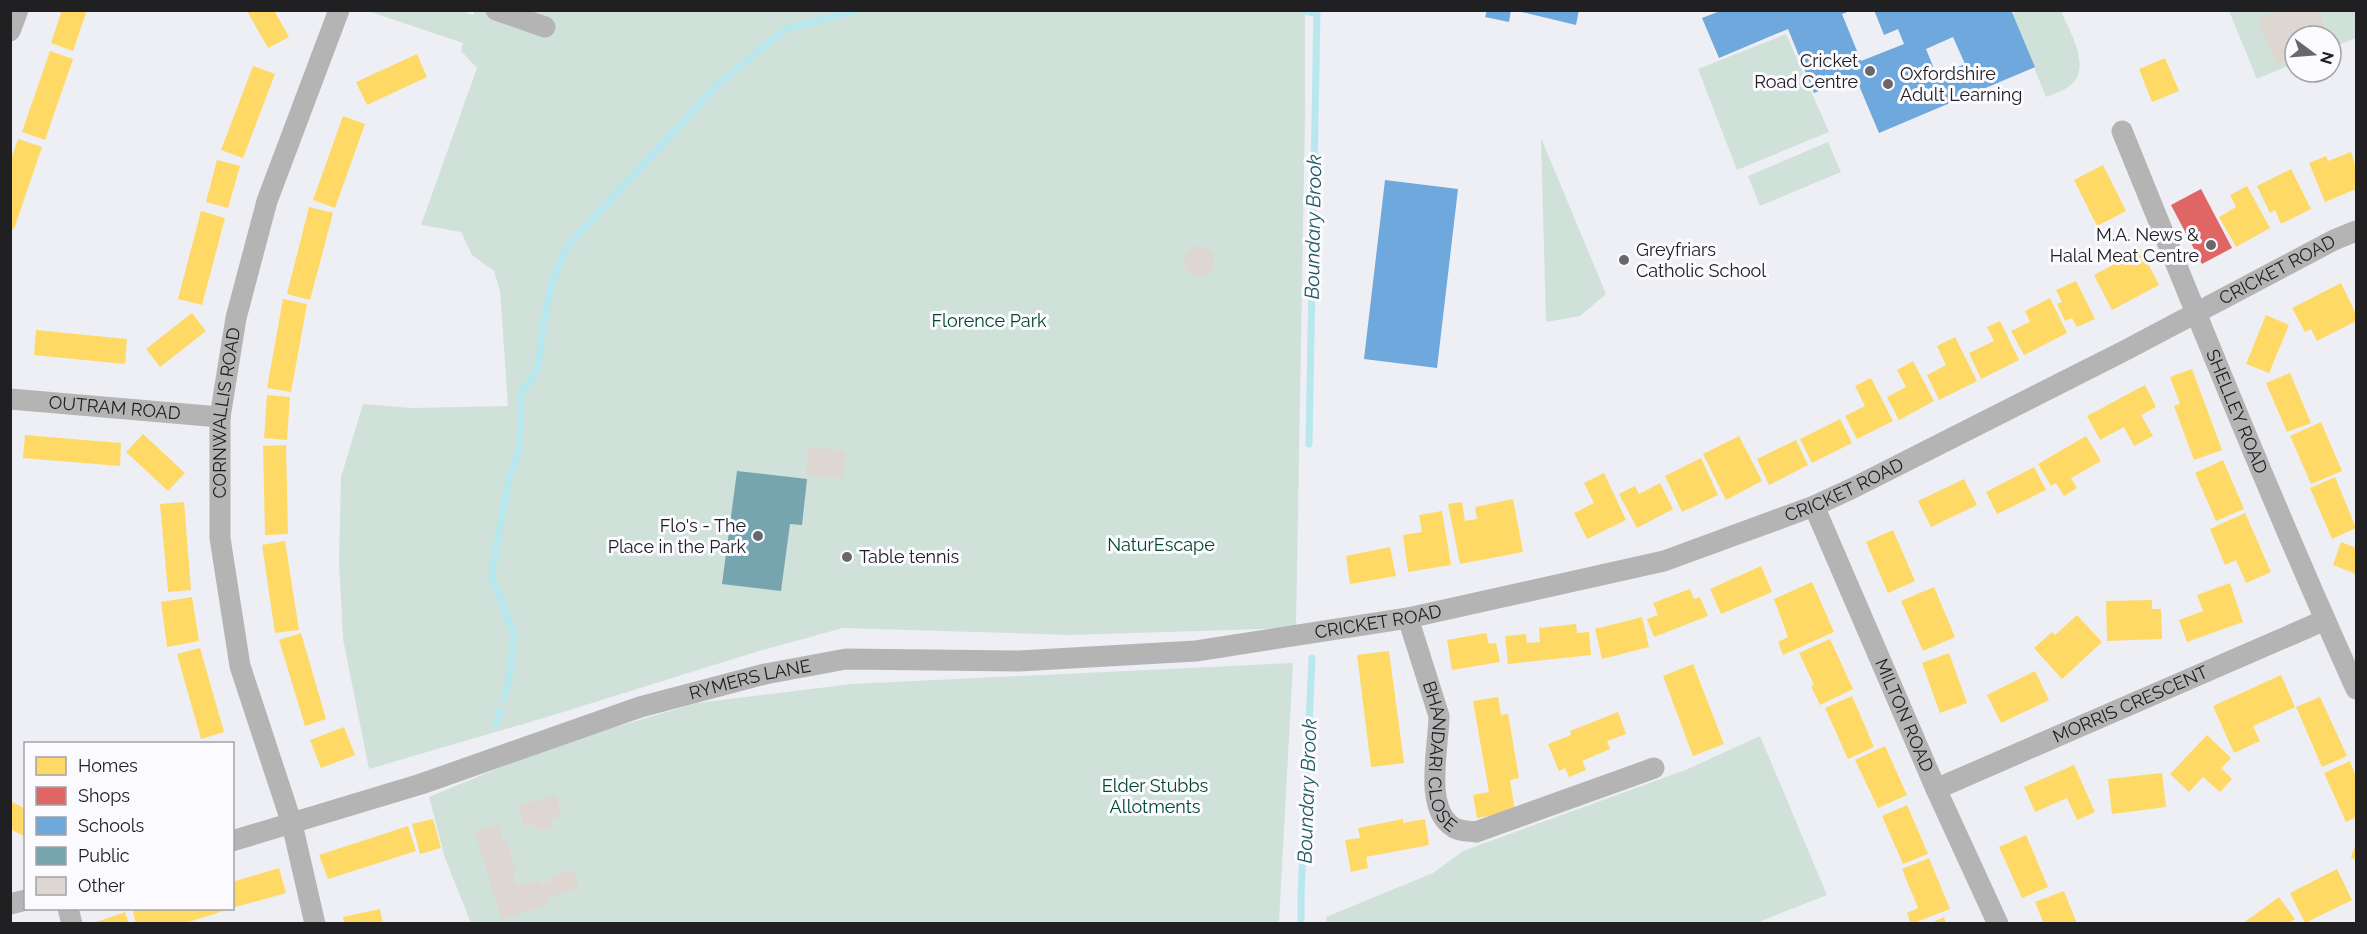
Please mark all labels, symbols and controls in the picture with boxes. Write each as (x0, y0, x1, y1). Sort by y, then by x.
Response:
north arrow (2283, 24, 2343, 84)
place label: Cricket Road Centre (1754, 50, 1858, 92)
text: N (2316, 50, 2338, 66)
place label: Oxfordshire Adult Learning (1900, 63, 2022, 105)
marker: Cricket Road Centre (1863, 64, 1877, 78)
marker: Oxfordshire Adult Learning (1881, 77, 1895, 91)
water label: Boundary Brook (1300, 154, 1326, 300)
place label: M.A. News & Halal Meat Centre (2050, 224, 2199, 266)
street label: CRICKET ROAD (2215, 230, 2339, 309)
marker: M.A. News & Halal Meat Centre (2204, 238, 2218, 252)
place label: Greyfriars Catholic School (1636, 239, 1766, 281)
marker: Greyfriars Catholic School (1617, 253, 1631, 267)
park label: Florence Park (931, 310, 1047, 331)
street label: CORNWALLIS ROAD (209, 326, 244, 499)
street label: SHELLEY ROAD (2202, 346, 2272, 477)
street label: OUTRAM ROAD (48, 391, 182, 424)
street label: CRICKET ROAD (1782, 453, 1907, 526)
place label: Flo's - The Place in the Park (608, 515, 746, 557)
marker: Flo's - The Place in the Park (751, 529, 765, 543)
park label: NaturEscape (1107, 534, 1215, 555)
place label: Table tennis (859, 546, 959, 567)
marker: Table tennis (840, 550, 854, 564)
street label: CRICKET ROAD (1313, 600, 1444, 642)
street label: RYMERS LANE (687, 655, 813, 704)
street label: MILTON ROAD (1871, 655, 1938, 775)
street label: MORRIS CRESCENT (2049, 661, 2211, 747)
street label: BHANDARI CLOSE (1419, 678, 1461, 836)
water label: Boundary Brook (1292, 718, 1322, 864)
legend (24, 742, 234, 910)
text: Homes (78, 755, 138, 776)
park label: Elder Stubbs Allotments (1102, 775, 1209, 817)
text: Shops (78, 785, 130, 806)
text: Schools (78, 815, 145, 836)
text: Public (78, 845, 130, 866)
text: Other (78, 875, 126, 896)

